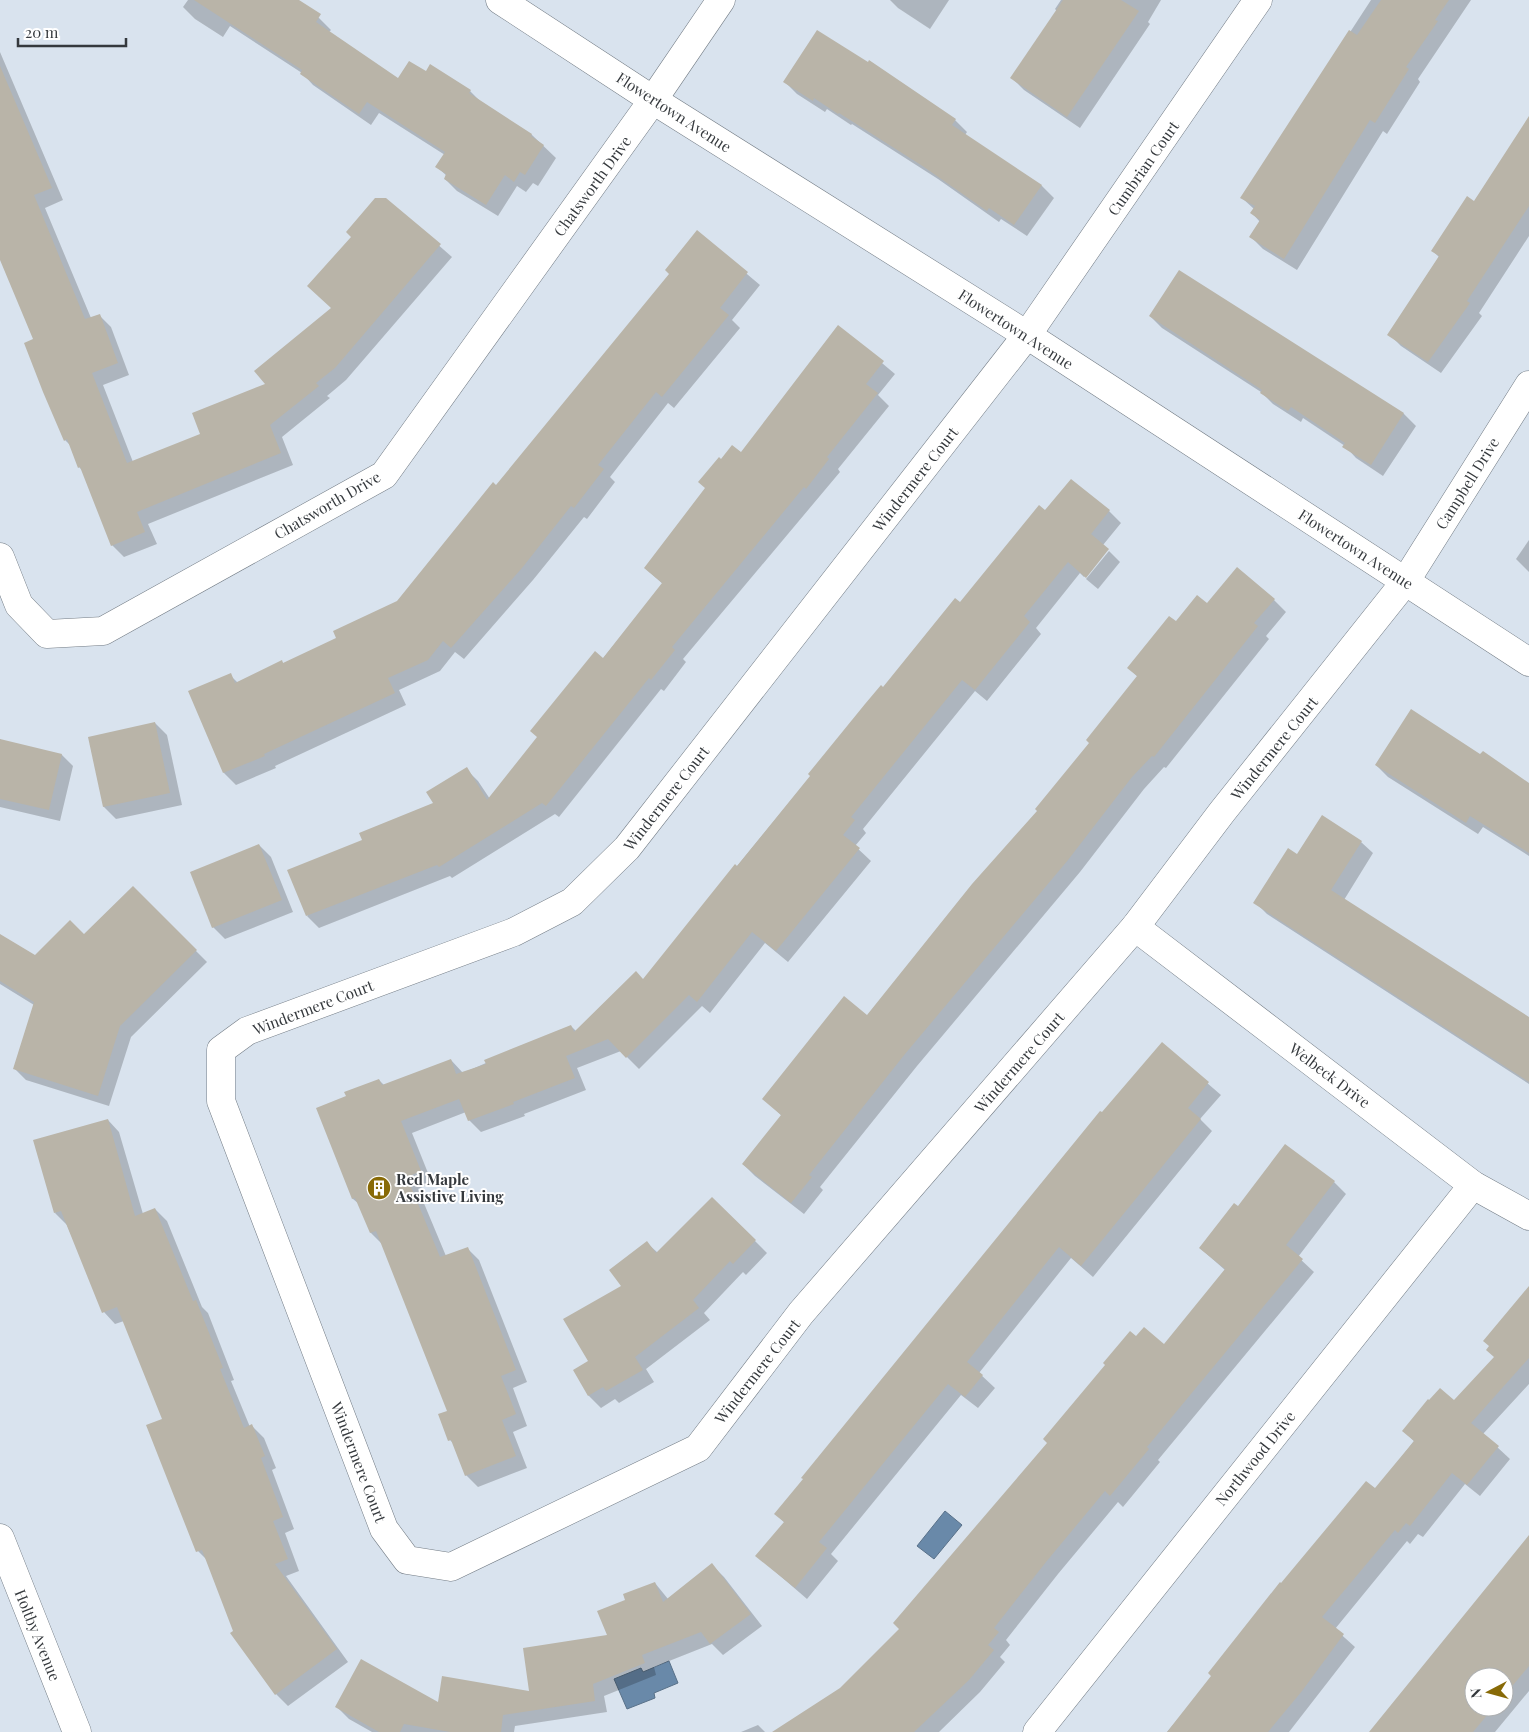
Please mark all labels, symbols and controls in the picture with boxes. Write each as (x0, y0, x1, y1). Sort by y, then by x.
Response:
scale bar (18, 15, 125, 47)
text: 20 m (25, 22, 59, 42)
street label: Flowertown Avenue (613, 67, 735, 157)
street label: Cumbrian Court (1103, 116, 1183, 219)
street label: Chatsworth Drive (549, 132, 635, 240)
street label: Flowertown Avenue (955, 284, 1077, 374)
street label: Windermere Court (867, 422, 963, 536)
street label: Campbell Drive (1431, 433, 1503, 533)
street label: Chatsworth Drive (270, 466, 384, 544)
street label: Flowertown Avenue (1295, 504, 1417, 594)
street label: Windermere Court (1226, 692, 1322, 805)
street label: Windermere Court (618, 741, 714, 855)
street label: Windermere Court (249, 975, 377, 1040)
street label: Windermere Court (969, 1007, 1069, 1117)
street label: Welbeck Drive (1285, 1037, 1374, 1112)
place label: Red Maple Assistive Living (395, 1169, 504, 1206)
building icon: Red Maple Assistive Living (366, 1175, 392, 1201)
street label: Windermere Court (709, 1314, 805, 1428)
street label: Windermere Court (326, 1398, 391, 1526)
street label: Northwood Drive (1211, 1407, 1299, 1509)
street label: Holtby Avenue (11, 1586, 65, 1684)
north arrow (1464, 1667, 1514, 1717)
text: N (1466, 1687, 1486, 1699)

